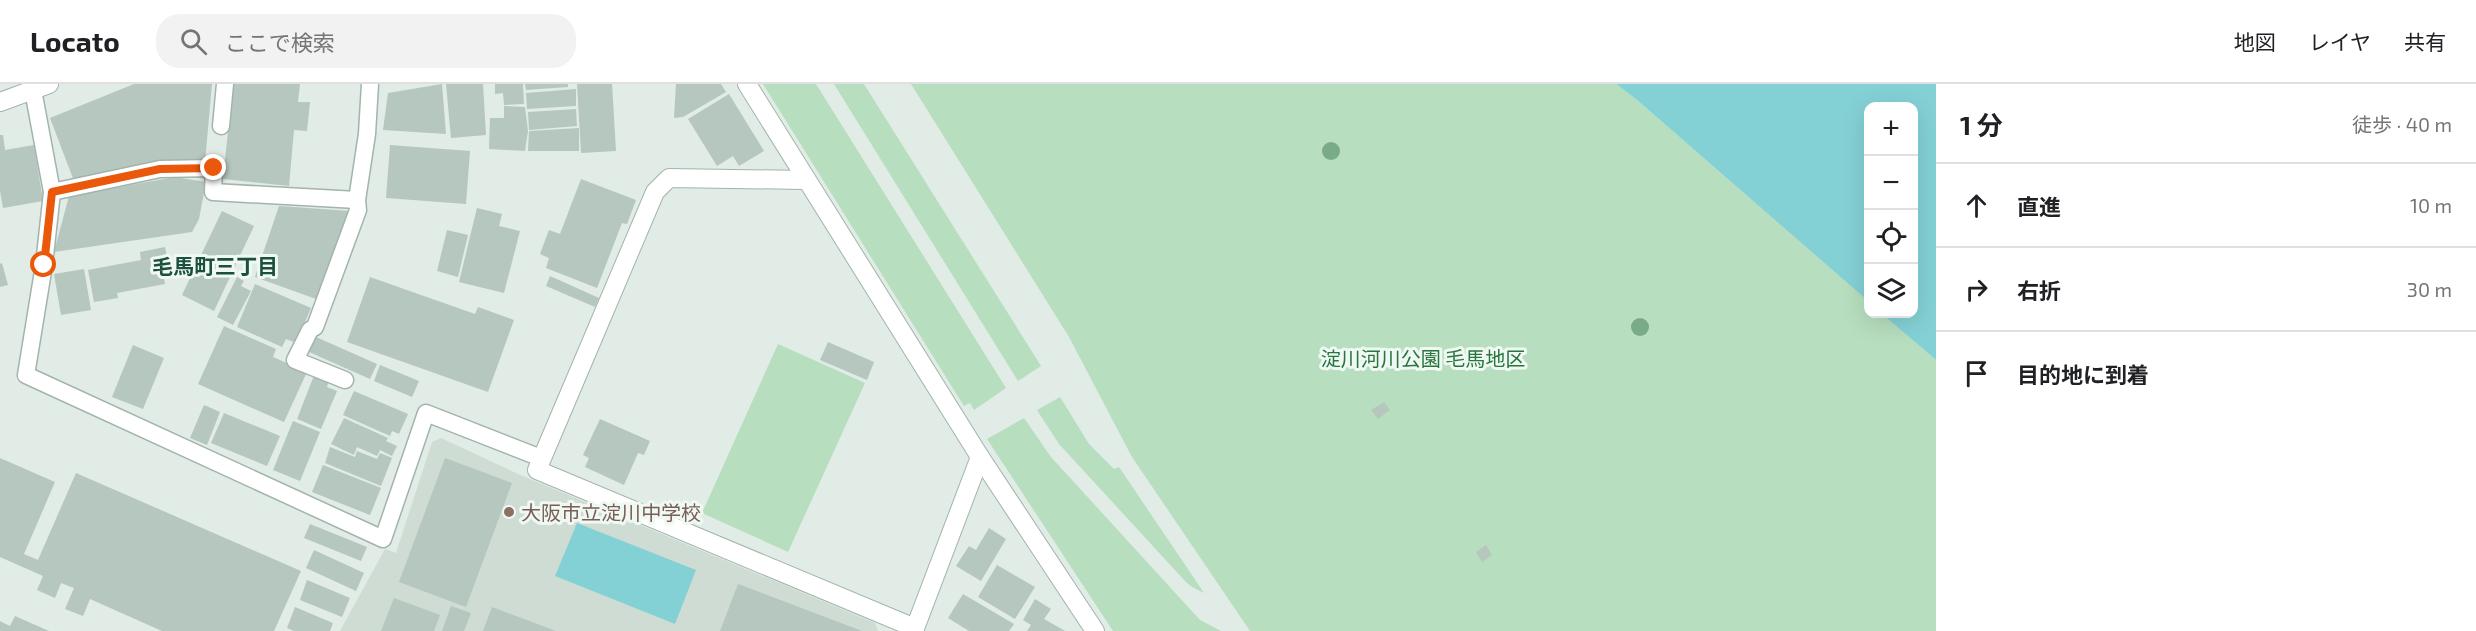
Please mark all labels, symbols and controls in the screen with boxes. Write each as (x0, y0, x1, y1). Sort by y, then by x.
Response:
search box (156, 14, 576, 68)
text: Locato (30, 24, 120, 58)
icon: search (177, 25, 210, 58)
text: ここで検索 (225, 29, 335, 55)
text: 地図 (2234, 29, 2276, 54)
text: レイヤ (2309, 29, 2371, 54)
text: 共有 (2404, 29, 2446, 54)
map controls (1864, 102, 1918, 318)
button: + (1864, 102, 1918, 156)
text: 1 分 (1960, 109, 2003, 140)
text: 徒歩 · 40 m (2352, 112, 2452, 136)
route end (200, 154, 226, 180)
button: − (1864, 156, 1918, 210)
icon: ahead (1960, 189, 1993, 222)
text: 直進 (2017, 193, 2061, 219)
text: 10 m (2410, 193, 2452, 217)
button: locate (1864, 210, 1918, 264)
route start (30, 251, 56, 277)
district label: 毛馬町三丁目 (152, 253, 278, 278)
button: layers (1864, 264, 1918, 318)
icon: right (1960, 273, 1993, 306)
text: 右折 (2017, 277, 2061, 303)
text: 30 m (2407, 277, 2452, 301)
park label: 淀川河川公園 毛馬地区 (1321, 346, 1525, 370)
icon: arrive (1960, 357, 1993, 390)
text: 目的地に到着 (2017, 361, 2149, 387)
place label: 大阪市立淀川中学校 (521, 500, 701, 524)
marker: 大阪市立淀川中学校 (502, 505, 516, 519)

